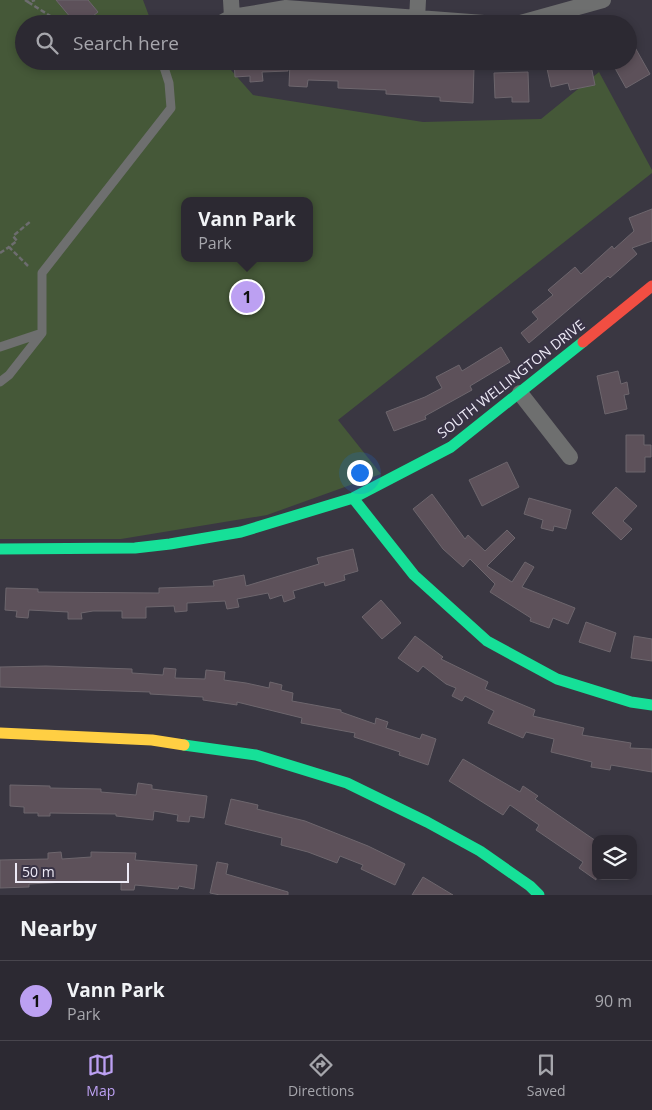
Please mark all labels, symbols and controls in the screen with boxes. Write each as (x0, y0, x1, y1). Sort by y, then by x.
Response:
search box (15, 15, 637, 70)
icon: search (33, 29, 61, 57)
text: Search here (73, 30, 179, 56)
popup (181, 197, 313, 262)
text: Vann Park (198, 206, 296, 232)
text: Park (198, 232, 232, 254)
pin: 1 (231, 278, 263, 316)
street label: SOUTH WELLINGTON DRIVE (433, 315, 588, 442)
your location (347, 460, 373, 486)
map controls (592, 835, 637, 880)
button: layers (592, 835, 637, 880)
scale bar (15, 860, 129, 883)
text: 50 m (22, 862, 55, 881)
text: Nearby (20, 914, 97, 942)
text: Vann Park (67, 977, 165, 1003)
text: 1 (31, 990, 41, 1012)
text: 90 m (595, 990, 632, 1012)
text: Park (67, 1003, 100, 1025)
tab: Map (86, 1051, 115, 1100)
tab: Directions (288, 1051, 354, 1100)
tab: Saved (527, 1051, 566, 1100)

